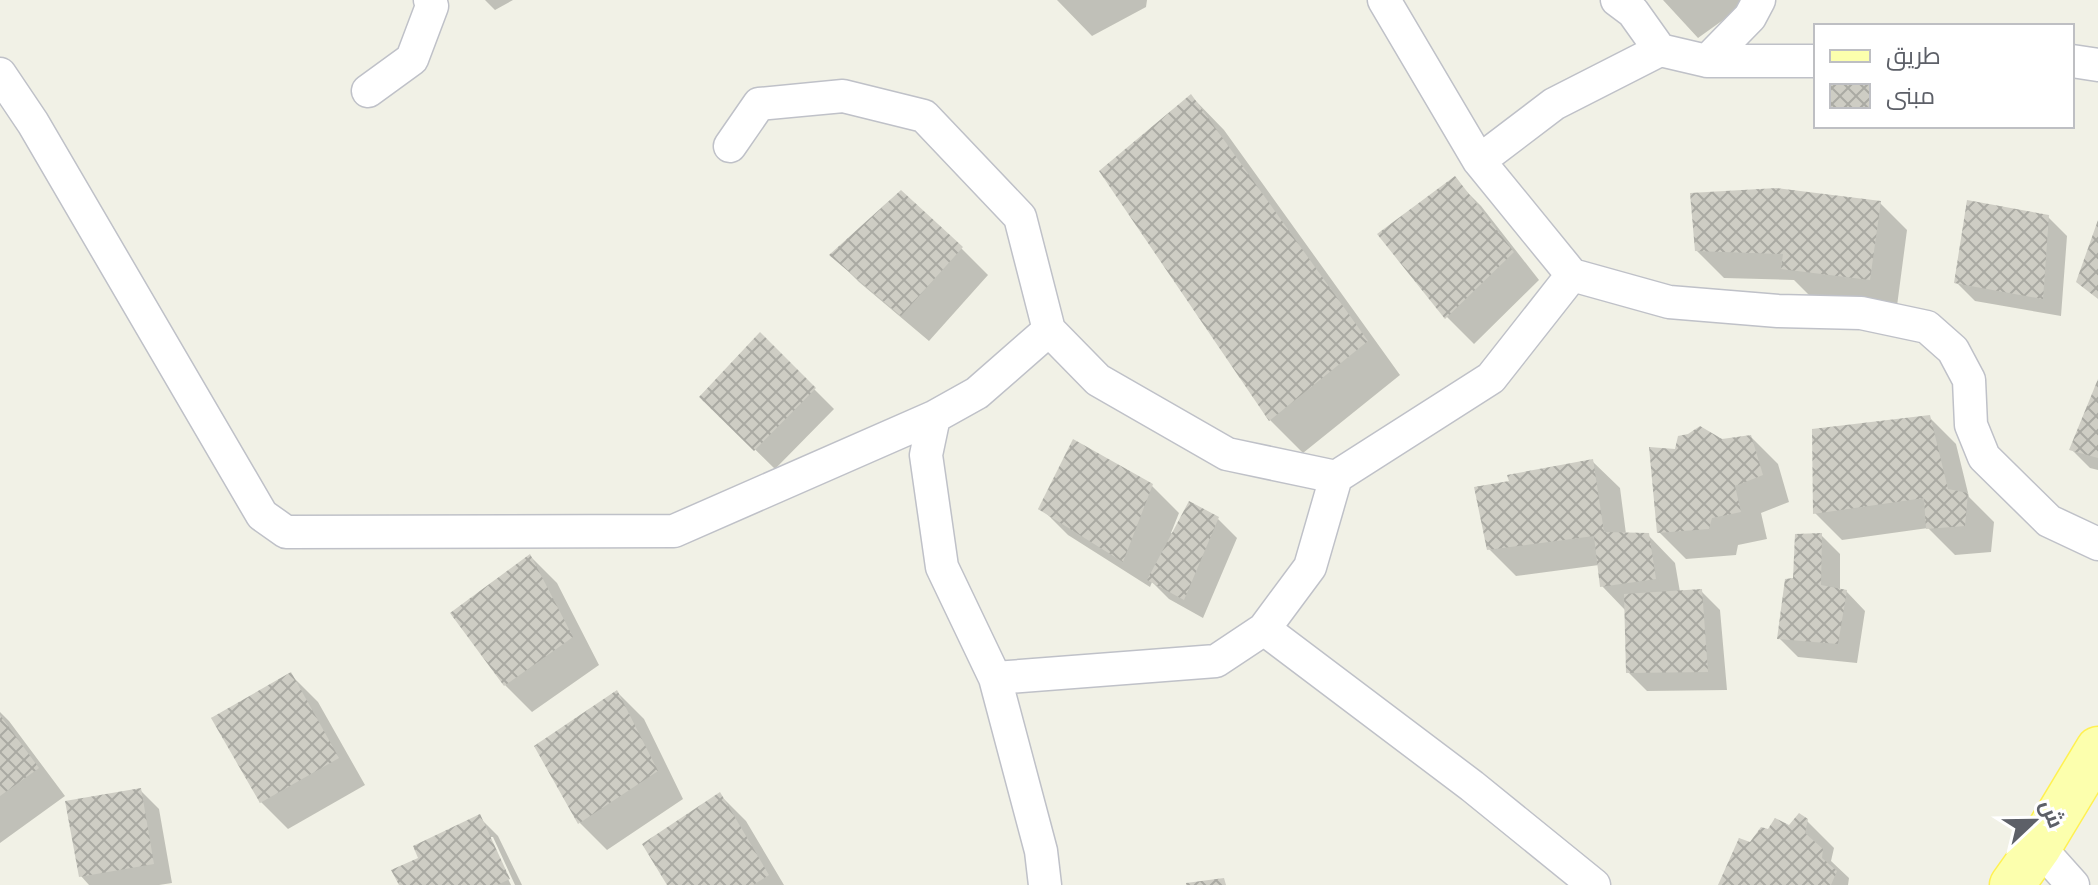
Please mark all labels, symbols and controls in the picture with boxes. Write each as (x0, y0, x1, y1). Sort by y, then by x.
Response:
legend (1814, 24, 2074, 128)
text: طريق (1886, 38, 1941, 73)
text: مبنى (1886, 78, 1935, 113)
north arrow (1994, 781, 2074, 861)
text: ش (2032, 794, 2073, 833)

